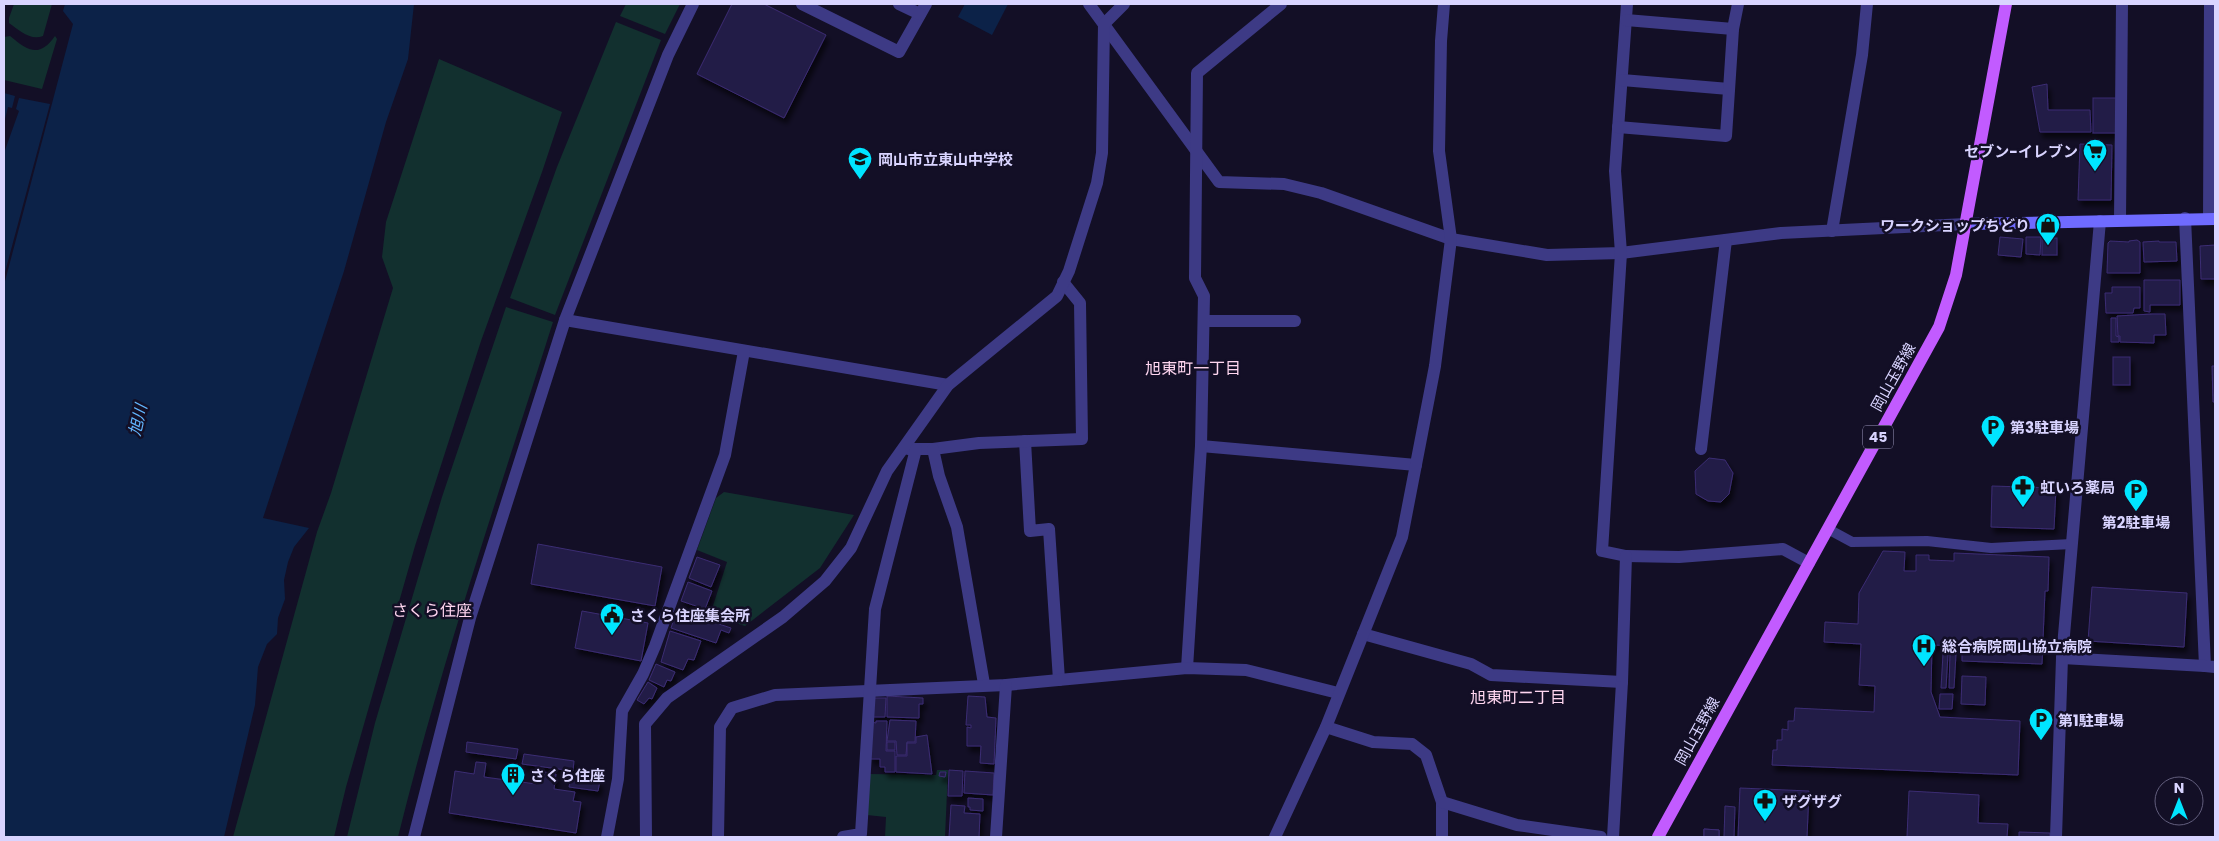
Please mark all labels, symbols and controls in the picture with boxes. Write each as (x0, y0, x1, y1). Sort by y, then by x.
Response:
supermarket icon: セブン-イレブン (2082, 138, 2108, 172)
place label: セブン-イレブン (1964, 141, 2078, 162)
school or university icon: 岡山市立東山中学校 (847, 146, 873, 180)
place label: 岡山市立東山中学校 (878, 149, 1013, 170)
shop icon: ワークショップちどり (2035, 212, 2061, 246)
place label: ワークショップちどり (1880, 215, 2030, 236)
street label: 岡山玉野線 (1866, 339, 1920, 415)
district label: 旭東町一丁目 (1145, 357, 1241, 380)
water label: 旭川 (123, 400, 153, 438)
parking icon: 第3駐車場 (1980, 414, 2006, 448)
place label: 第3駐車場 (2010, 417, 2079, 438)
road number: 45 (1863, 426, 1893, 448)
pharmacy icon: 虹いろ薬局 (2010, 474, 2036, 508)
place label: 虹いろ薬局 (2040, 477, 2115, 498)
parking icon: 第2駐車場 (2123, 478, 2149, 512)
place label: 第2駐車場 (2102, 512, 2170, 533)
district label: さくら住座 (392, 599, 472, 622)
public building icon: さくら住座集会所 (599, 602, 625, 636)
place label: さくら住座集会所 (630, 605, 750, 626)
hospital icon: 総合病院岡山協立病院 (1911, 633, 1937, 667)
place label: 総合病院岡山協立病院 (1942, 636, 2092, 657)
district label: 旭東町二丁目 (1470, 686, 1566, 709)
street label: 岡山玉野線 (1670, 693, 1724, 769)
parking icon: 第1駐車場 (2028, 707, 2054, 741)
place label: 第1駐車場 (2058, 710, 2124, 731)
building icon: さくら住座 (500, 762, 526, 796)
place label: さくら住座 (530, 765, 605, 786)
north arrow (2154, 776, 2204, 826)
text: N (2174, 778, 2184, 798)
pharmacy icon: ザグザグ (1752, 788, 1778, 822)
place label: ザグザグ (1782, 791, 1842, 812)

